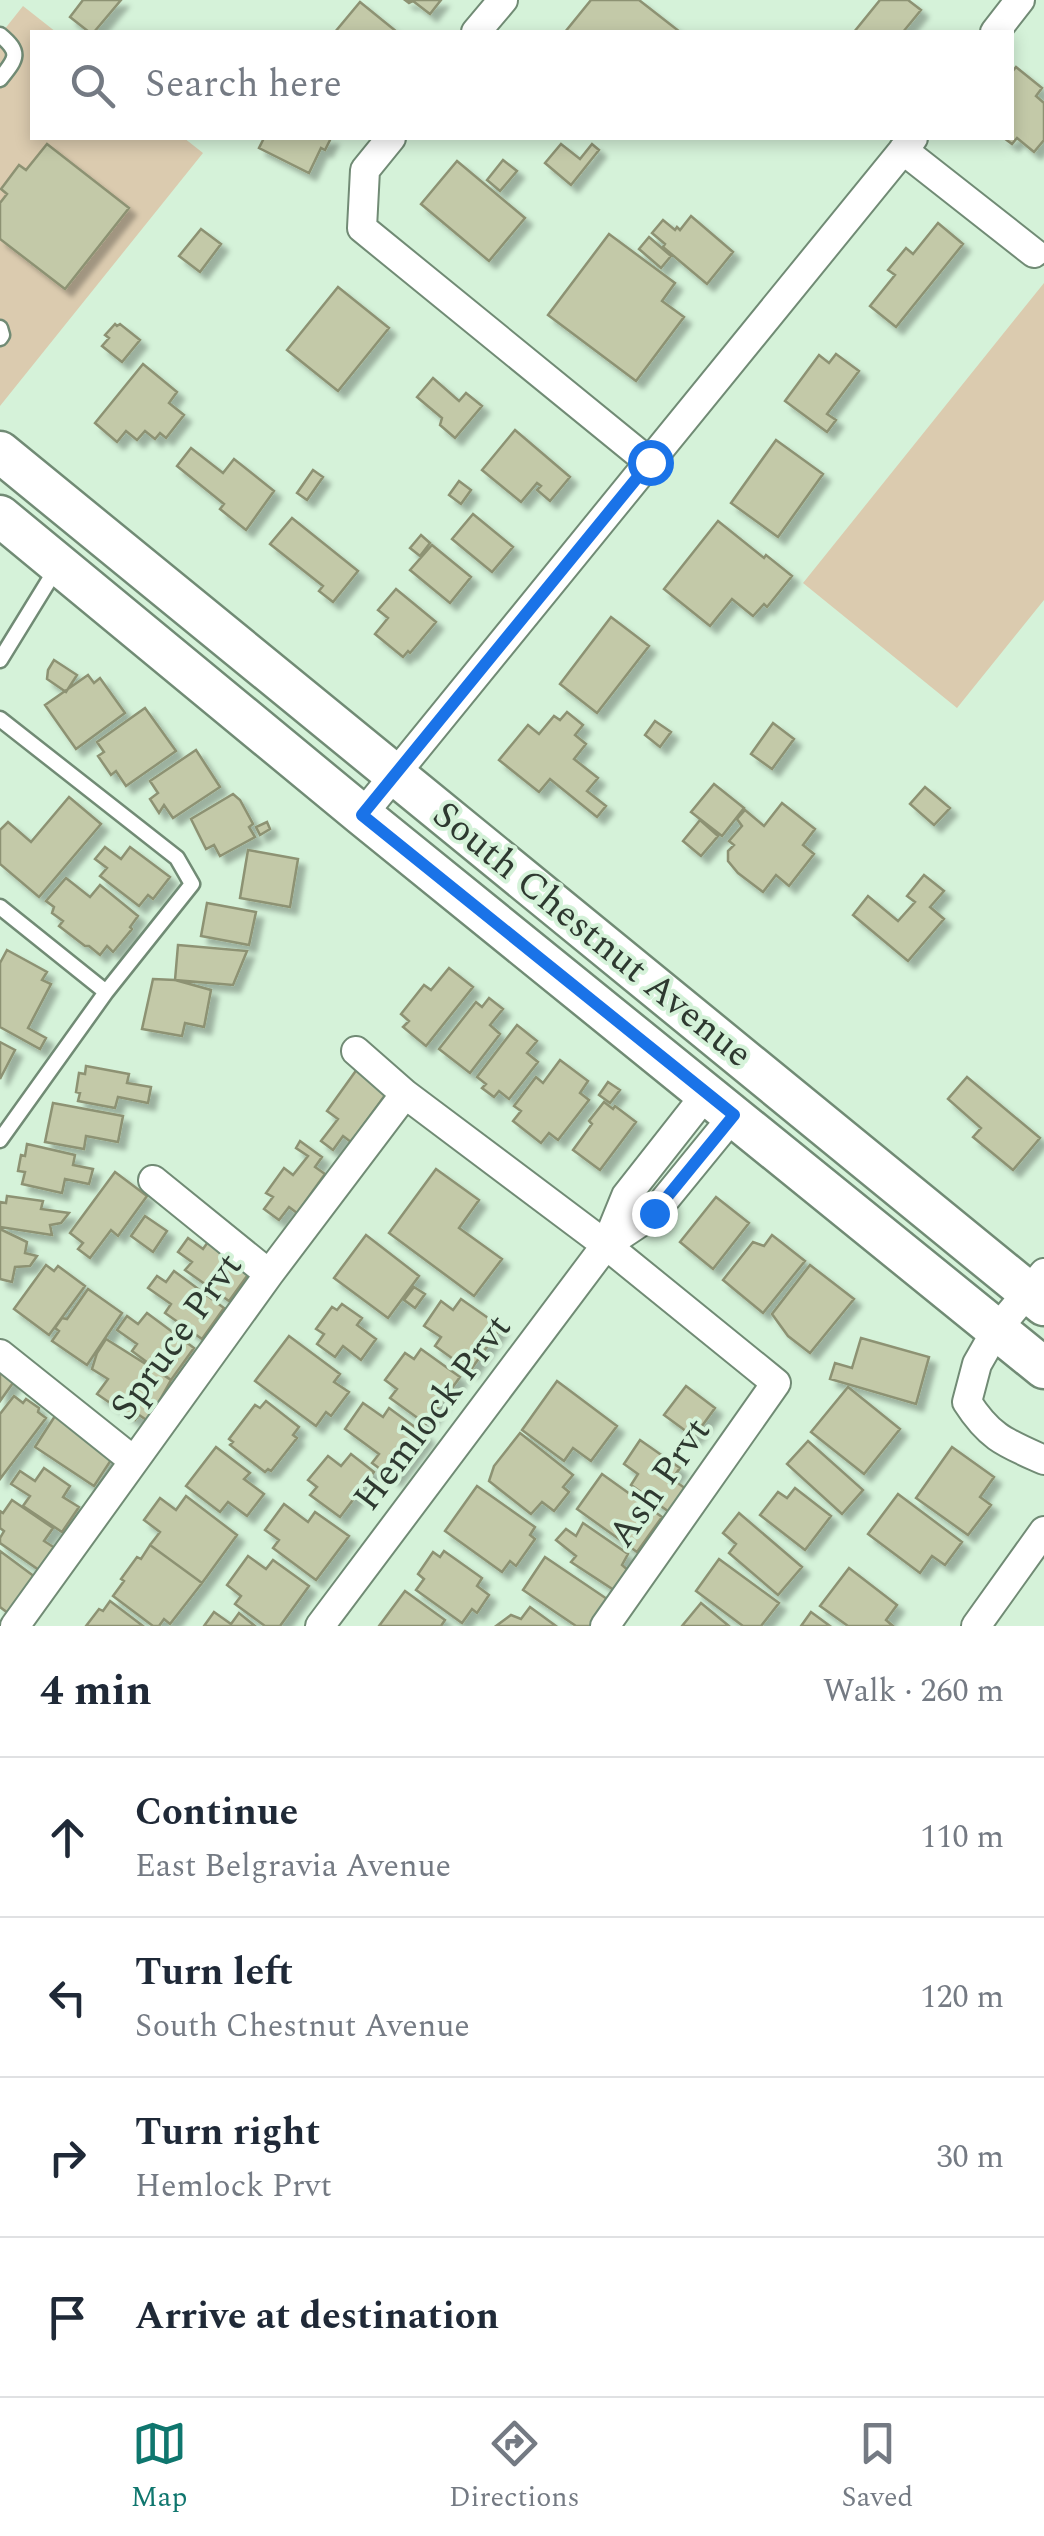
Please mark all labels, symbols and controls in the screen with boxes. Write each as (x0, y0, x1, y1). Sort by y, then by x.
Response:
search box (30, 30, 1014, 140)
text: Search here (145, 56, 342, 114)
icon: search (65, 58, 120, 113)
route start (628, 440, 674, 486)
street label: South Chestnut Avenue (419, 787, 765, 1083)
route end (632, 1191, 678, 1237)
street label: Spruce Prvt (96, 1241, 258, 1433)
street label: Hemlock Prvt (340, 1302, 526, 1524)
street label: Ash Prvt (594, 1406, 726, 1560)
text: 4 min (40, 1660, 152, 1723)
text: Walk · 260 m (823, 1667, 1004, 1716)
text: Continue (135, 1784, 298, 1842)
icon: ahead (40, 1810, 95, 1865)
text: 110 m (920, 1813, 1004, 1862)
text: East Belgravia Avenue (135, 1842, 451, 1891)
text: Turn left (135, 1944, 293, 2002)
icon: left (40, 1970, 95, 2025)
text: 120 m (920, 1973, 1004, 2022)
text: South Chestnut Avenue (135, 2002, 470, 2051)
text: Turn right (135, 2104, 320, 2162)
icon: right (40, 2130, 95, 2185)
text: 30 m (936, 2133, 1004, 2182)
text: Hemlock Prvt (135, 2162, 332, 2211)
text: Arrive at destination (135, 2288, 499, 2346)
icon: arrive (40, 2290, 95, 2345)
tab: Map (131, 2416, 187, 2519)
tab: Directions (449, 2416, 580, 2519)
tab: Saved (841, 2416, 913, 2519)

